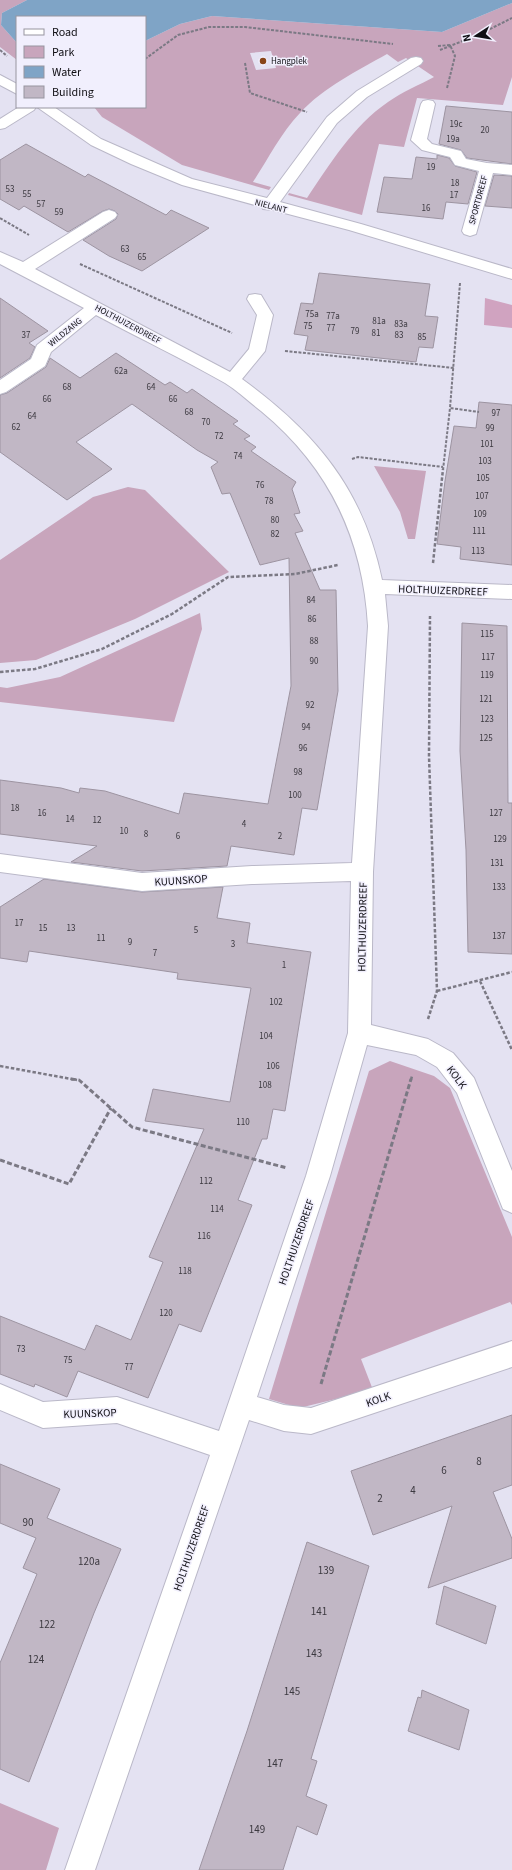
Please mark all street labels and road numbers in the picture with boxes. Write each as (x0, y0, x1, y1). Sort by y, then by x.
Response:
street label: SPORTDREEF (466, 174, 491, 226)
street label: NIELANT (253, 196, 289, 217)
street label: HOLTHUIZERDREEF (92, 301, 164, 348)
street label: WILDZANG (46, 315, 85, 350)
street label: HOLTHUIZERDREEF (398, 581, 489, 600)
street label: KUUNSKOP (154, 871, 208, 890)
street label: HOLTHUIZERDREEF (354, 882, 371, 972)
street label: KOLK (443, 1063, 471, 1092)
street label: HOLTHUIZERDREEF (275, 1197, 318, 1287)
street label: KOLK (364, 1388, 393, 1411)
street label: KUUNSKOP (63, 1405, 117, 1422)
street label: HOLTHUIZERDREEF (170, 1503, 213, 1593)

